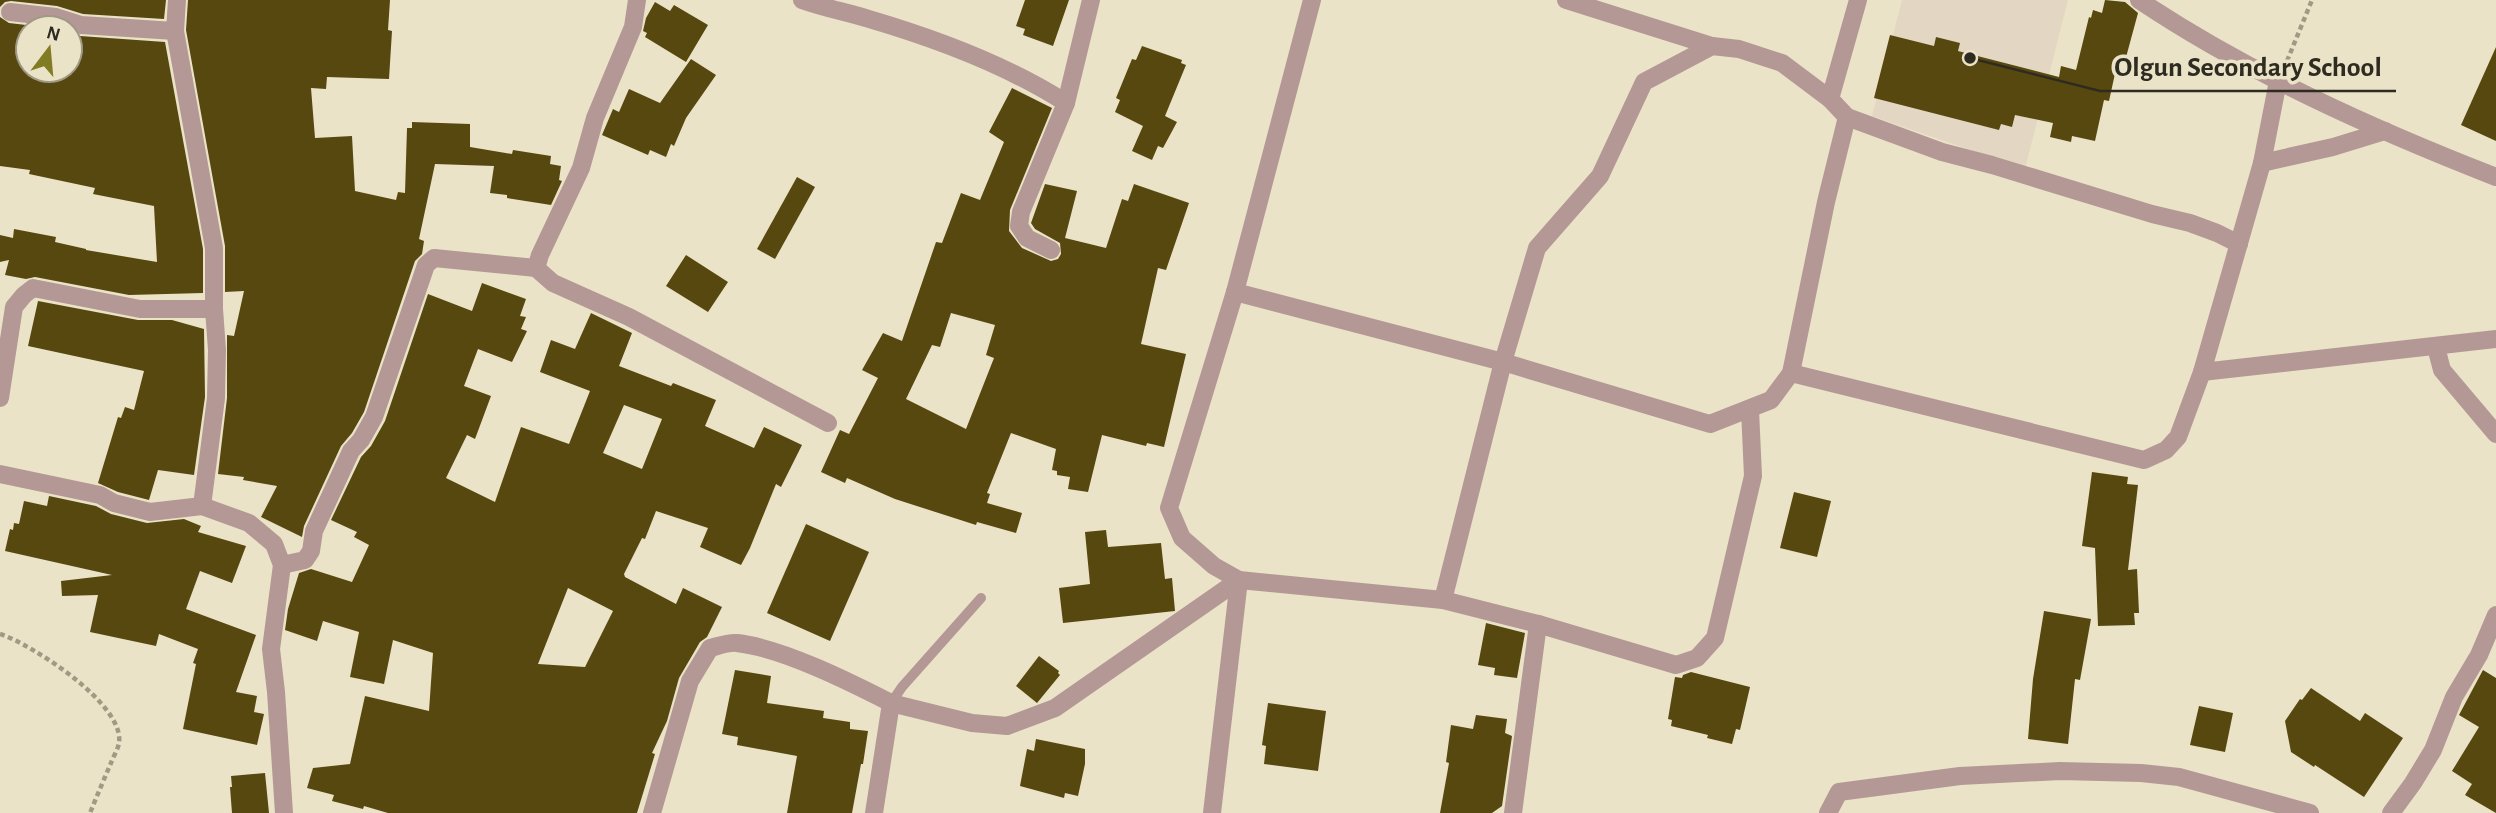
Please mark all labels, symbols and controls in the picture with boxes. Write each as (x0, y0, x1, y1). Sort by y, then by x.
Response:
north arrow (14, 14, 84, 84)
text: N (44, 23, 62, 45)
callout: Olgun Secondary School (2100, 42, 2396, 91)
text: Olgun Secondary School (2114, 54, 2382, 82)

